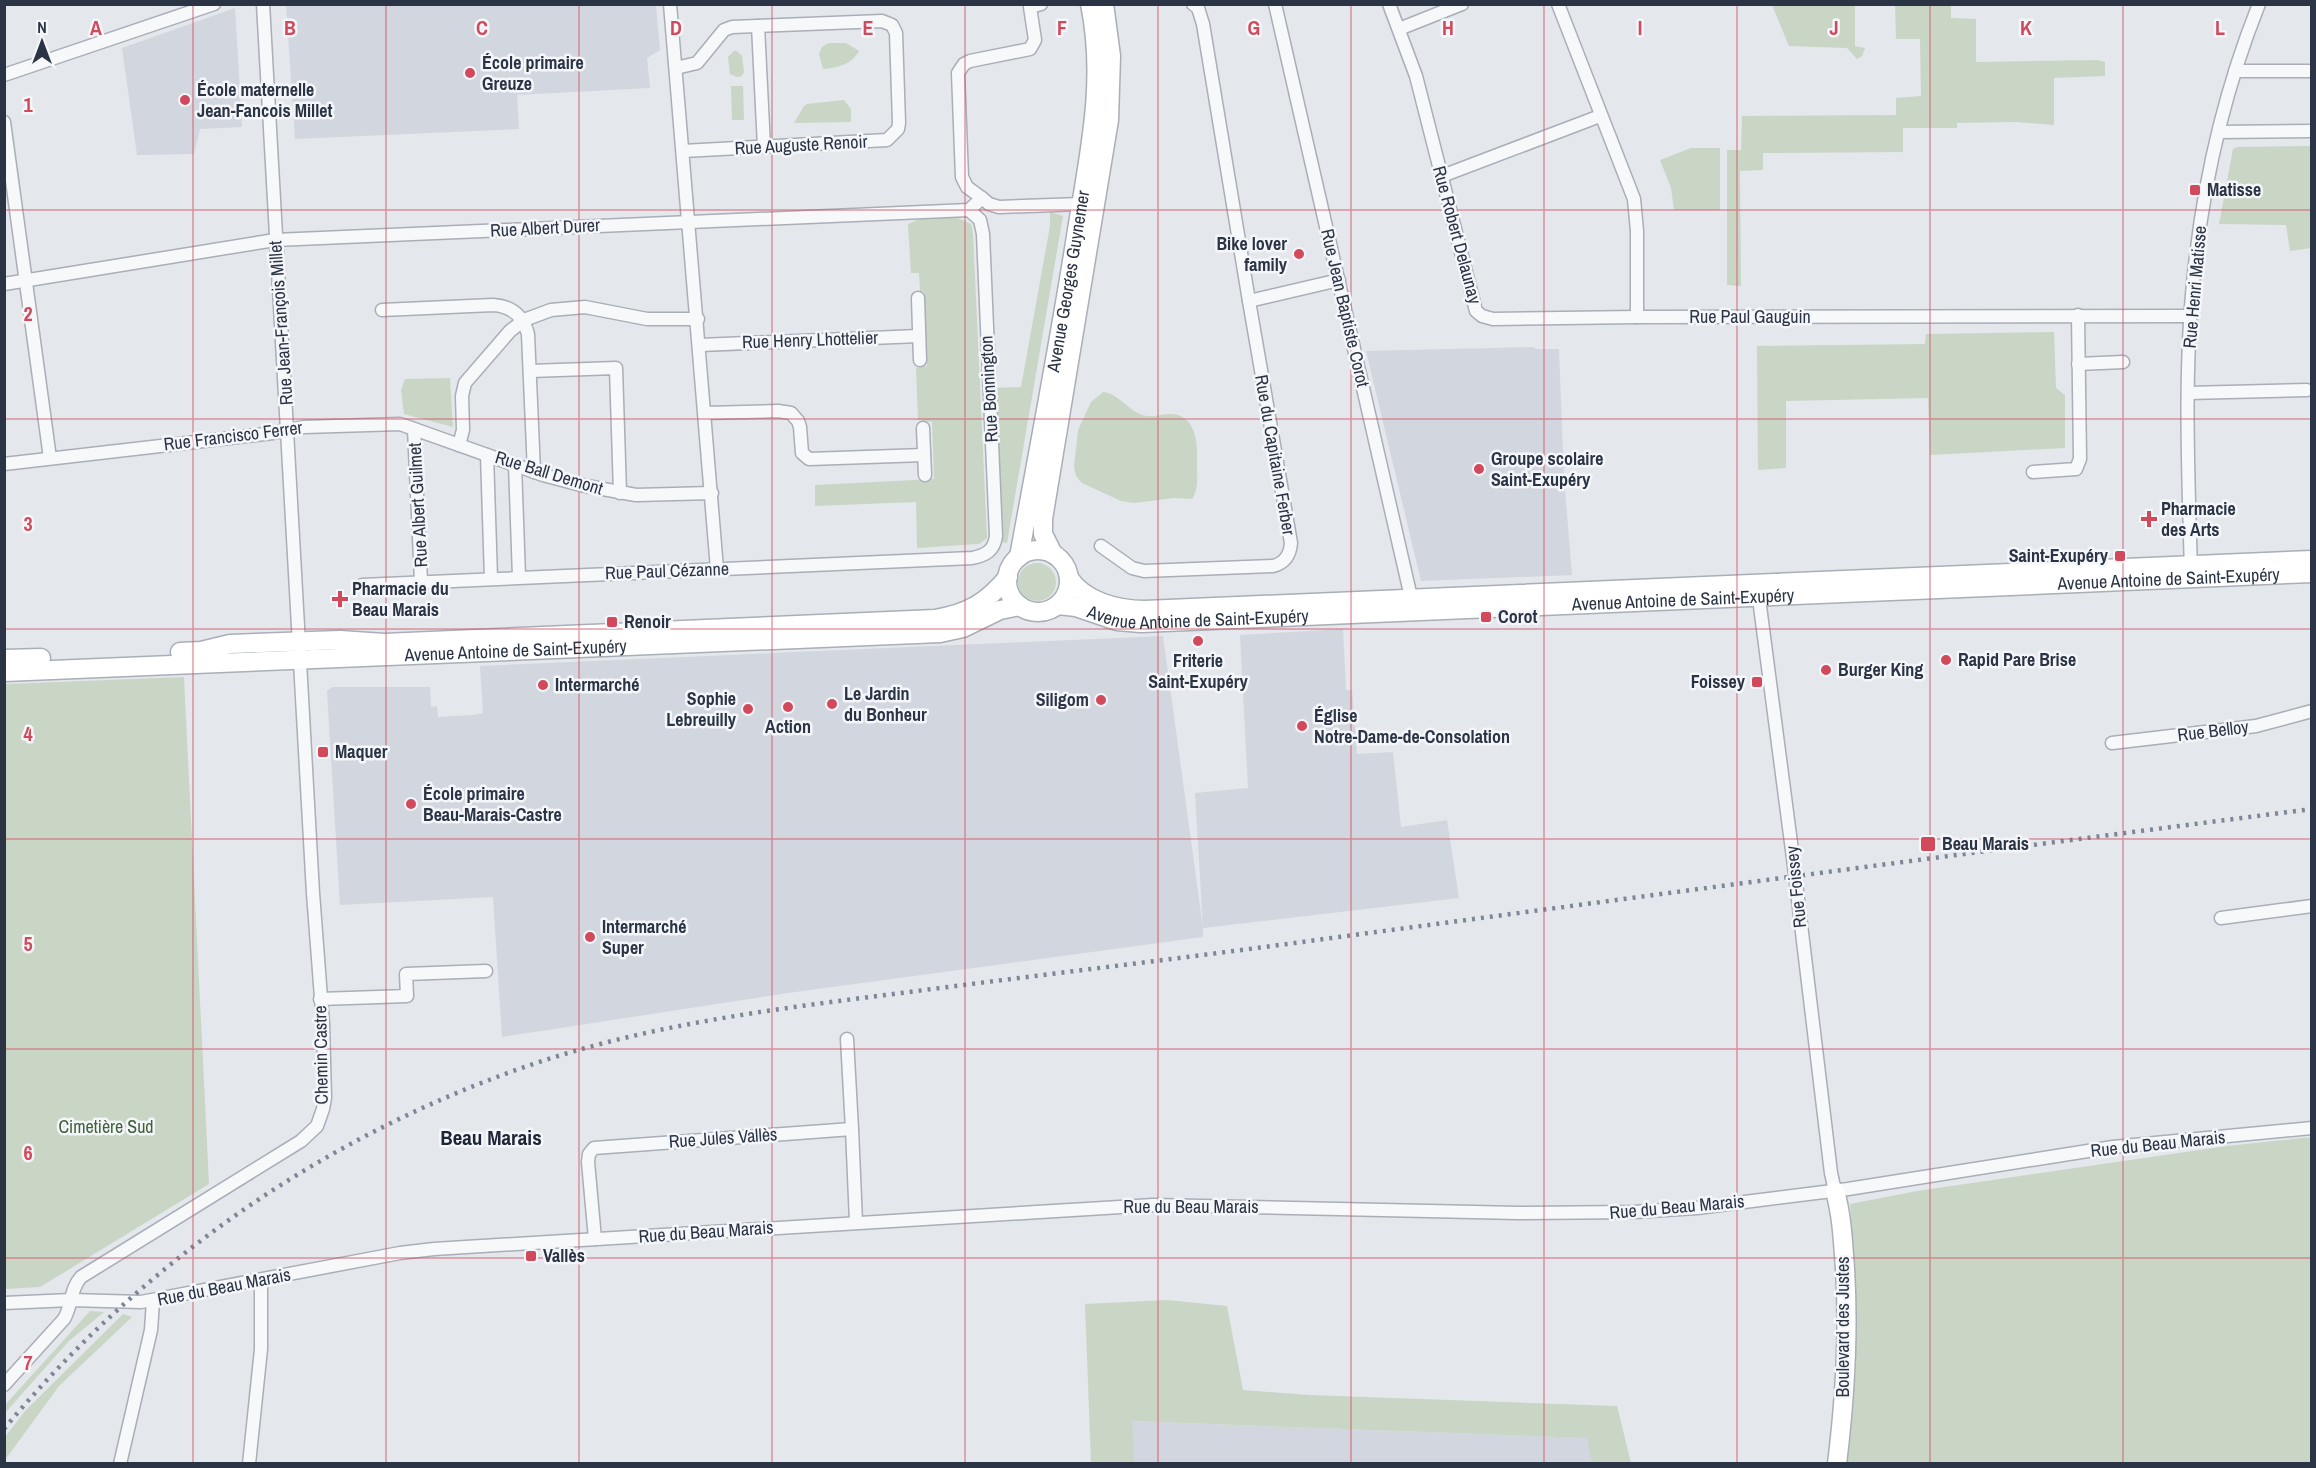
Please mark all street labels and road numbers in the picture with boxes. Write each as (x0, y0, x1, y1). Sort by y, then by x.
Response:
street label: Rue Auguste Renoir (734, 129, 868, 160)
street label: Rue Robert Delaunay (1427, 163, 1488, 307)
street label: Avenue Georges Guynemer (1040, 188, 1095, 375)
street label: Rue Albert Durer (489, 212, 601, 243)
street label: Rue Henri Matisse (2177, 225, 2212, 349)
street label: Rue Jean Baptiste Corot (1315, 226, 1376, 389)
street label: Rue Jean-François Millet (262, 240, 299, 406)
street label: Rue Paul Gauguin (1689, 304, 1811, 329)
street label: Rue Henry Lhottelier (741, 325, 879, 354)
street label: Rue Bonnington (973, 335, 1004, 443)
street label: Rue du Capitaine Ferber (1249, 373, 1302, 537)
street label: Rue Francisco Ferrer (162, 415, 304, 456)
street label: Rue Albert Guilmet (402, 442, 433, 568)
street label: Rue Ball Demont (492, 444, 606, 501)
street label: Rue Paul Cézanne (605, 556, 729, 585)
street label: Avenue Antoine de Saint-Exupéry (2056, 561, 2281, 596)
street label: Avenue Antoine de Saint-Exupéry (1570, 582, 1795, 617)
street label: Avenue Antoine de Saint-Exupéry (1083, 598, 1310, 635)
street label: Avenue Antoine de Saint-Exupéry (403, 633, 628, 667)
street label: Rue Belloy (2176, 714, 2250, 747)
street label: Rue Foissey (1779, 844, 1812, 929)
street label: Chemin Castre (307, 1005, 334, 1105)
street label: Rue Jules Vallès (668, 1121, 778, 1154)
street label: Rue du Beau Marais (2089, 1124, 2227, 1163)
street label: Rue du Beau Marais (1608, 1188, 1745, 1225)
street label: Rue du Beau Marais (1123, 1194, 1259, 1219)
street label: Rue du Beau Marais (638, 1214, 774, 1249)
street label: Boulevard des Justes (1830, 1256, 1855, 1398)
street label: Rue du Beau Marais (155, 1261, 293, 1312)

